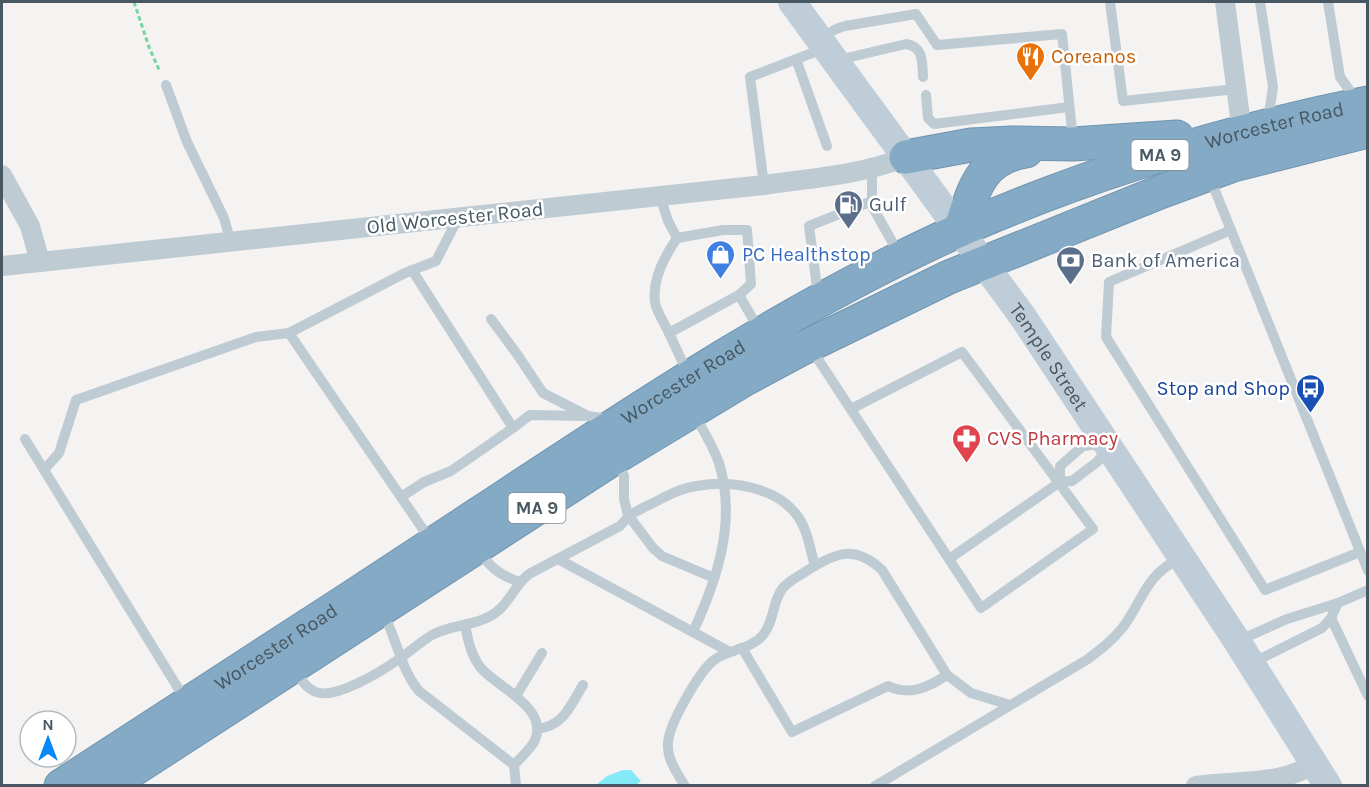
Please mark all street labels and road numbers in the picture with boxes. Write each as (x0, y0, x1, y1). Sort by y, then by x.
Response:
street label: Worcester Road (1202, 97, 1346, 153)
road number: MA 9 (1132, 140, 1188, 170)
street label: Old Worcester Road (366, 197, 544, 239)
street label: Temple Street (1005, 298, 1093, 415)
street label: Worcester Road (617, 334, 750, 429)
road number: MA 9 (508, 493, 566, 523)
street label: Worcester Road (210, 598, 342, 695)

